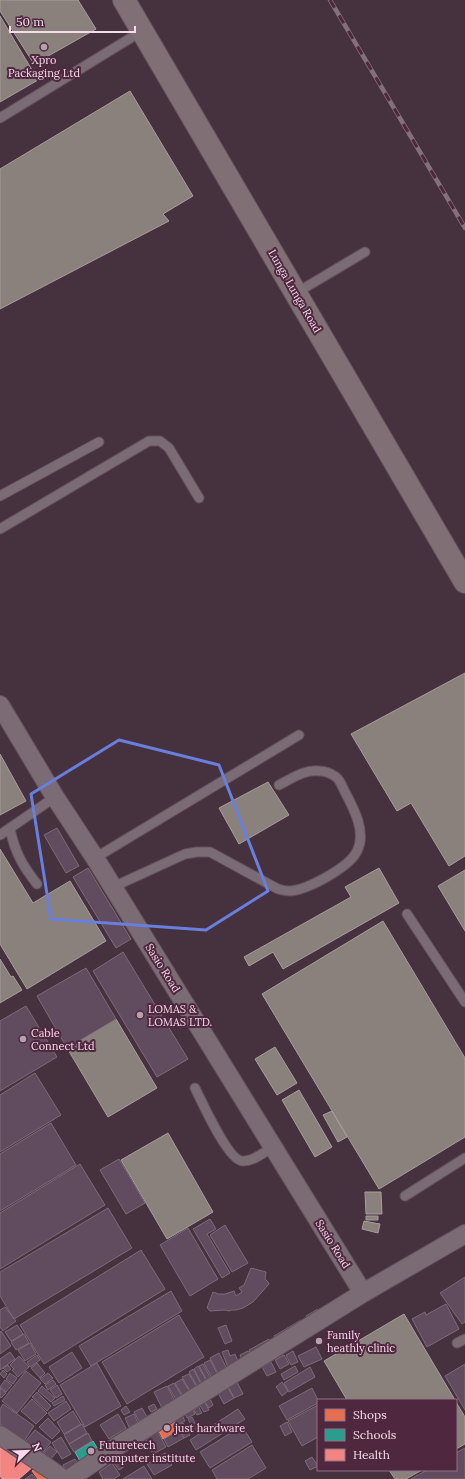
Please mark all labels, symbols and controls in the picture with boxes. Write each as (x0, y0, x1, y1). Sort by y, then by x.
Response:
scale bar (10, 8, 135, 34)
text: 50 m (16, 14, 44, 29)
marker: Xpro Packaging Ltd (39, 42, 49, 52)
place label: Xpro Packaging Ltd (8, 53, 80, 80)
street label: Lunga Lunga Road (265, 247, 325, 336)
street label: Sasio Road (143, 941, 184, 995)
place label: LOMAS & LOMAS LTD. (148, 1002, 212, 1029)
marker: LOMAS & LOMAS LTD. (135, 1010, 145, 1020)
place label: Cable Connect Ltd (31, 1026, 95, 1053)
marker: Cable Connect Ltd (18, 1034, 28, 1044)
street label: Sasio Road (313, 1217, 354, 1271)
place label: Family heathly clinic (327, 1328, 395, 1355)
marker: Family heathly clinic (314, 1336, 324, 1346)
legend (317, 1399, 457, 1471)
text: Shops (353, 1407, 387, 1422)
place label: just hardware (174, 1421, 245, 1435)
marker: just hardware (162, 1423, 172, 1433)
text: Schools (353, 1427, 397, 1442)
north arrow (8, 1431, 48, 1471)
place label: Futuretech computer institute (99, 1438, 196, 1465)
text: N (29, 1440, 46, 1454)
marker: Futuretech computer institute (86, 1446, 96, 1456)
text: Health (353, 1447, 390, 1462)

